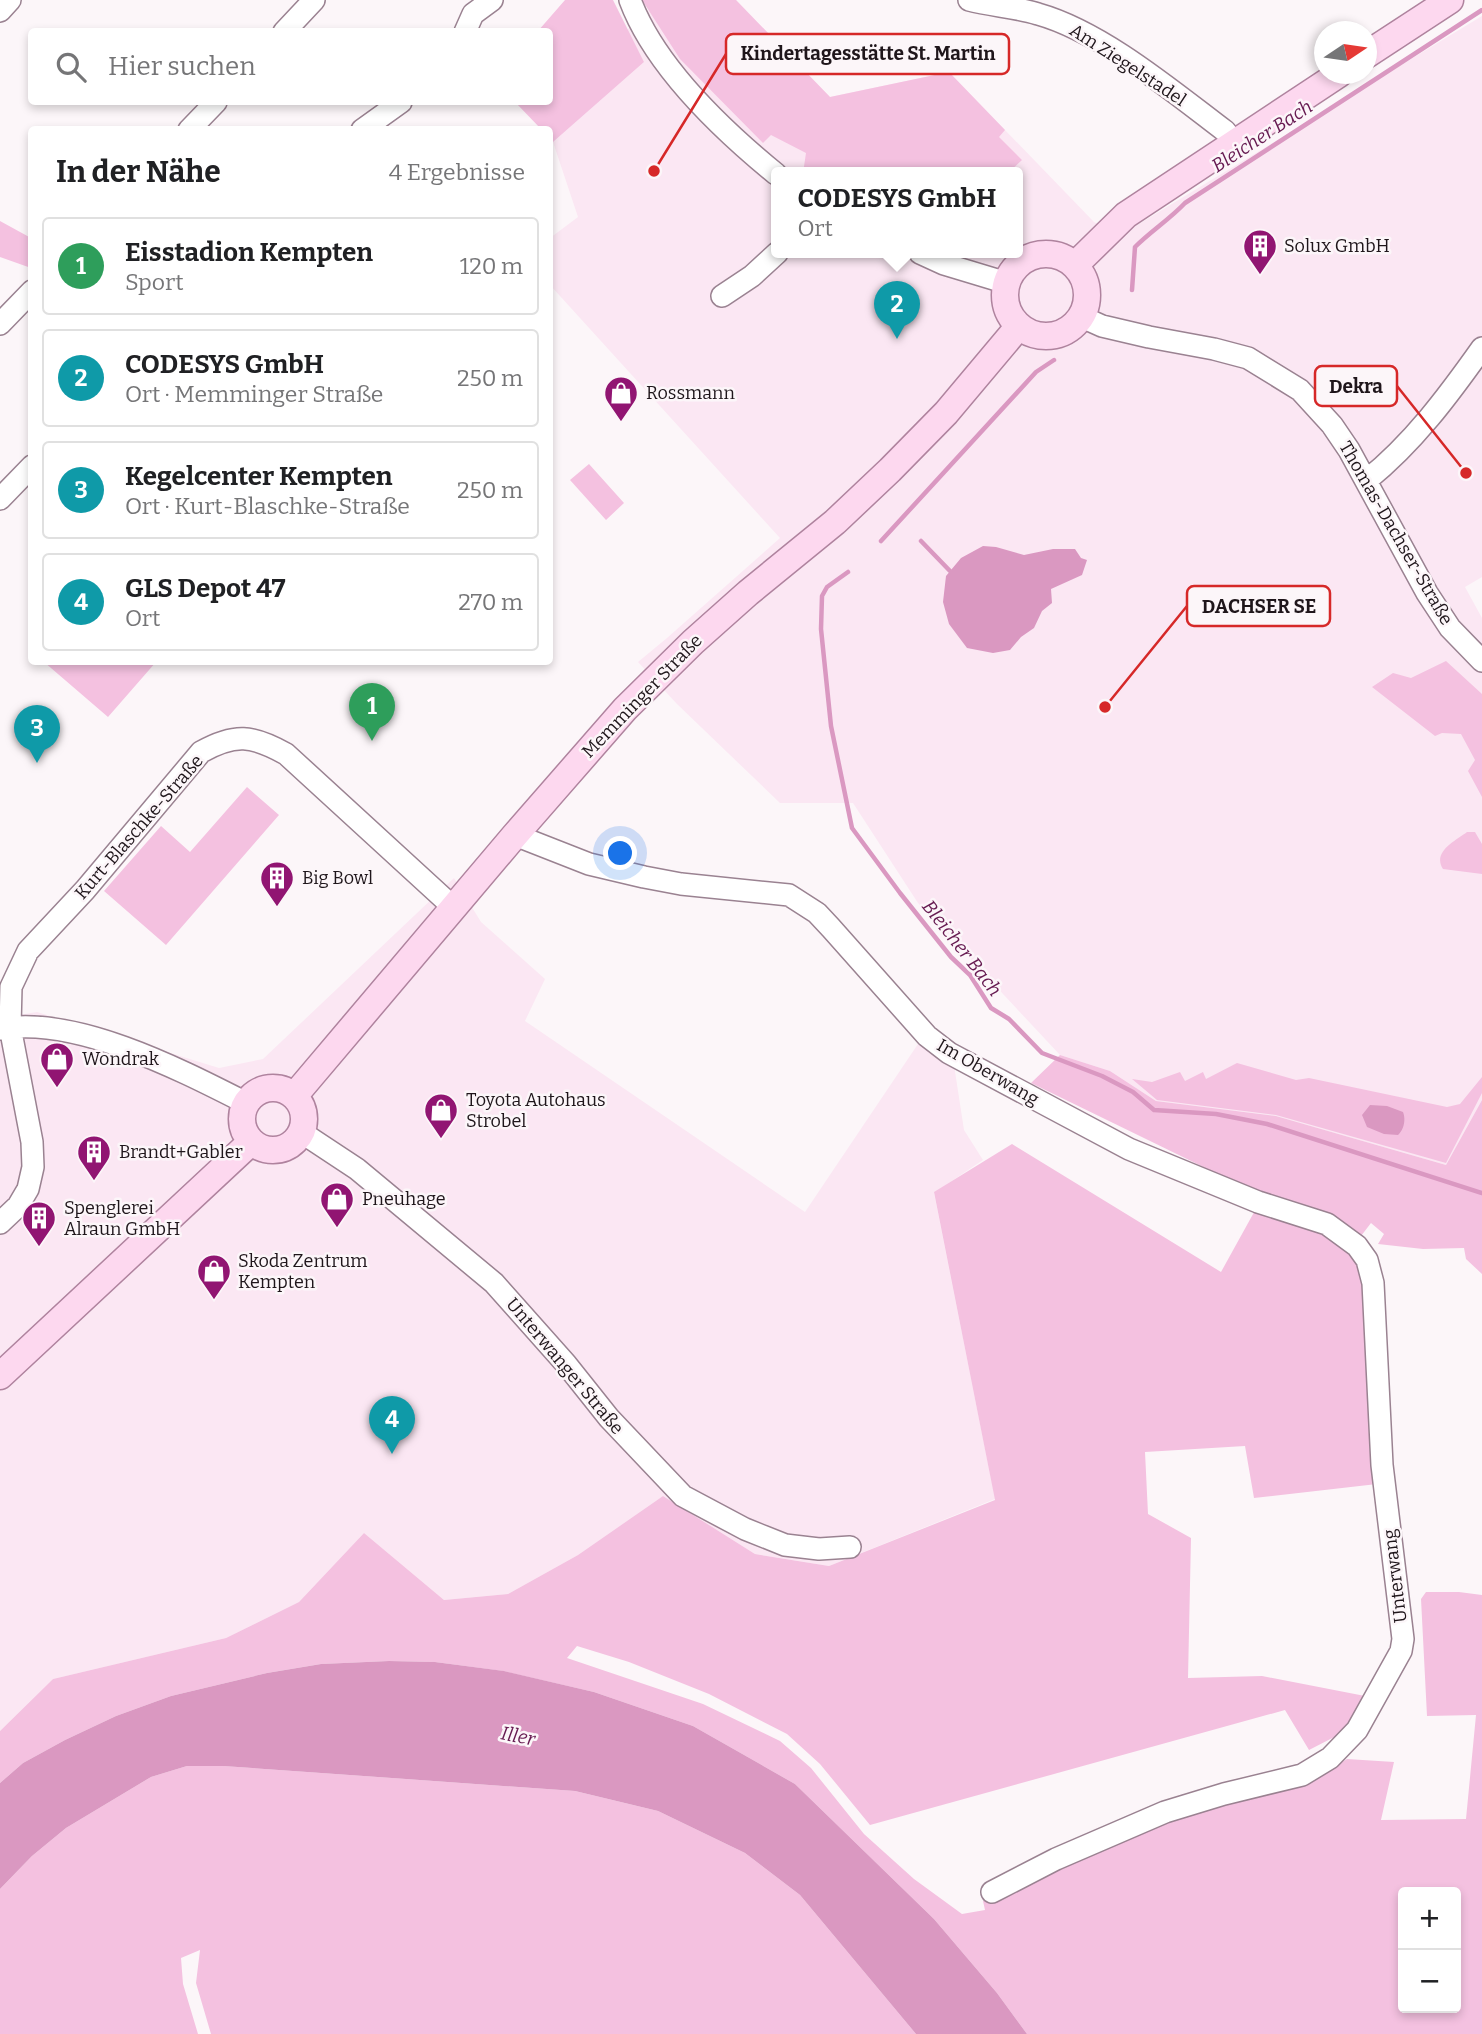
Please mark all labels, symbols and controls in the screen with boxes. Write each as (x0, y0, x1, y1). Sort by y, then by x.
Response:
street label: Am Ziegelstadel (1066, 19, 1190, 111)
north arrow (1314, 21, 1377, 84)
search box (28, 28, 553, 105)
callout: Kindertagesstätte St. Martin (726, 34, 1009, 74)
text: Kindertagesstätte St. Martin (740, 42, 996, 65)
icon: search (52, 48, 90, 86)
text: Hier suchen (108, 51, 256, 82)
water label: Bleicher Bach (1207, 95, 1317, 177)
text: In der Nähe (56, 154, 221, 190)
text: 4 Ergebnisse (389, 158, 525, 186)
popup (771, 167, 1023, 258)
text: CODESYS GmbH (797, 183, 997, 214)
text: Ort (797, 214, 833, 242)
building icon: Solux GmbH (1241, 227, 1279, 276)
place label: Solux GmbH (1284, 235, 1390, 257)
text: Eisstadion Kempten (125, 237, 373, 268)
text: 1 (76, 252, 86, 280)
text: 120 m (460, 252, 523, 280)
text: Sport (125, 268, 184, 296)
pin: 2 (874, 281, 920, 339)
text: CODESYS GmbH (125, 349, 324, 380)
text: 2 (75, 364, 87, 392)
text: 250 m (457, 364, 523, 392)
callout: Dekra (1315, 366, 1397, 406)
shop icon: Rossmann (602, 374, 640, 423)
text: Dekra (1329, 375, 1383, 398)
text: Ort · Memminger Straße (125, 380, 383, 408)
place label: Rossmann (646, 382, 735, 404)
street label: Thomas-Dachser-Straße (1334, 437, 1458, 629)
text: Kegelcenter Kempten (125, 461, 393, 492)
text: 3 (74, 476, 88, 504)
text: 250 m (457, 476, 523, 504)
text: Ort · Kurt-Blaschke-Straße (125, 492, 410, 520)
text: GLS Depot 47 (125, 573, 286, 604)
callout: DACHSER SE (1187, 586, 1330, 626)
text: 4 (74, 588, 88, 616)
text: 270 m (458, 588, 523, 616)
text: DACHSER SE (1202, 595, 1316, 618)
text: Ort (125, 604, 160, 632)
street label: Memminger Straße (577, 630, 707, 762)
pin: 1 (349, 683, 395, 741)
pin: 3 (14, 705, 60, 763)
street label: Kurt-Blaschke-Straße (70, 750, 208, 904)
your location (603, 836, 637, 870)
building icon: Big Bowl (258, 859, 296, 908)
place label: Big Bowl (302, 867, 373, 889)
water label: Bleicher Bach (917, 895, 1007, 1001)
street label: Im Oberwang (933, 1034, 1043, 1110)
shop icon: Wondrak (38, 1040, 76, 1089)
place label: Wondrak (82, 1048, 160, 1070)
place label: Toyota Autohaus Strobel (466, 1089, 606, 1132)
shop icon: Toyota Autohaus Strobel (422, 1091, 460, 1140)
building icon: Brandt+Gabler (75, 1133, 113, 1182)
place label: Brandt+Gabler (119, 1141, 243, 1163)
shop icon: Pneuhage (318, 1180, 356, 1229)
place label: Pneuhage (362, 1188, 446, 1210)
place label: Spenglerei Alraun GmbH (64, 1197, 180, 1240)
building icon: Spenglerei Alraun GmbH (20, 1199, 58, 1248)
place label: Skoda Zentrum Kempten (238, 1250, 368, 1293)
shop icon: Skoda Zentrum Kempten (195, 1252, 233, 1301)
street label: Unterwanger Straße (502, 1293, 628, 1439)
pin: 4 (369, 1396, 415, 1454)
street label: Unterwang (1378, 1528, 1412, 1624)
water label: Iller (499, 1721, 538, 1751)
map controls (1398, 1887, 1461, 2013)
button: + (1398, 1887, 1461, 1950)
button: − (1398, 1950, 1461, 2013)

